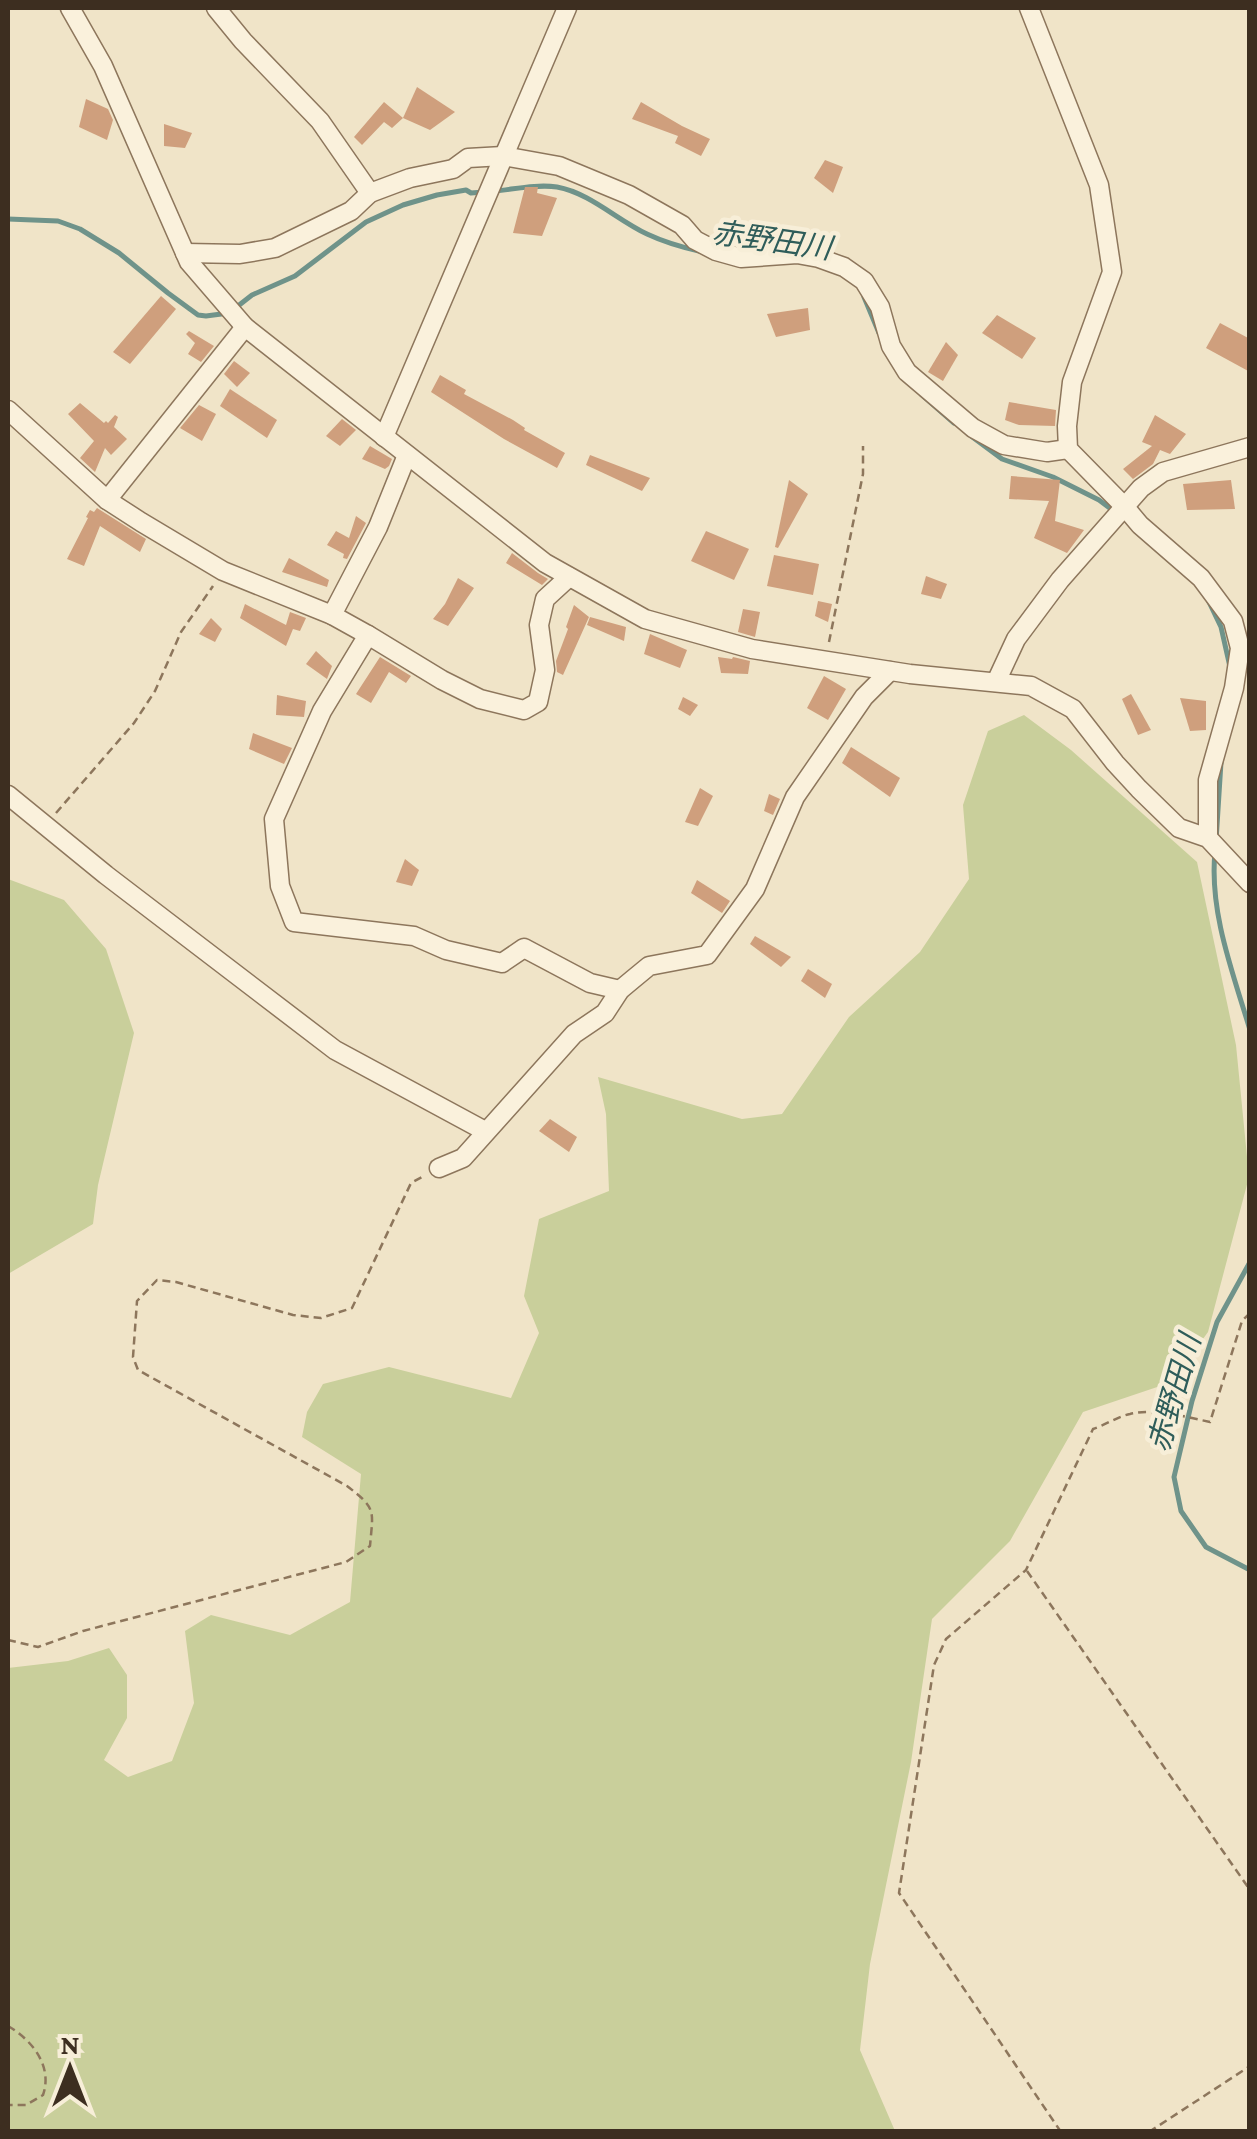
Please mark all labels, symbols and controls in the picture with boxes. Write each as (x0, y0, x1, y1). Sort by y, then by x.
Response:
water label: 赤野田川 (710, 215, 837, 265)
water label: 赤野田川 (1142, 1328, 1207, 1455)
north arrow (20, 2019, 120, 2119)
text: N (60, 2029, 80, 2060)

